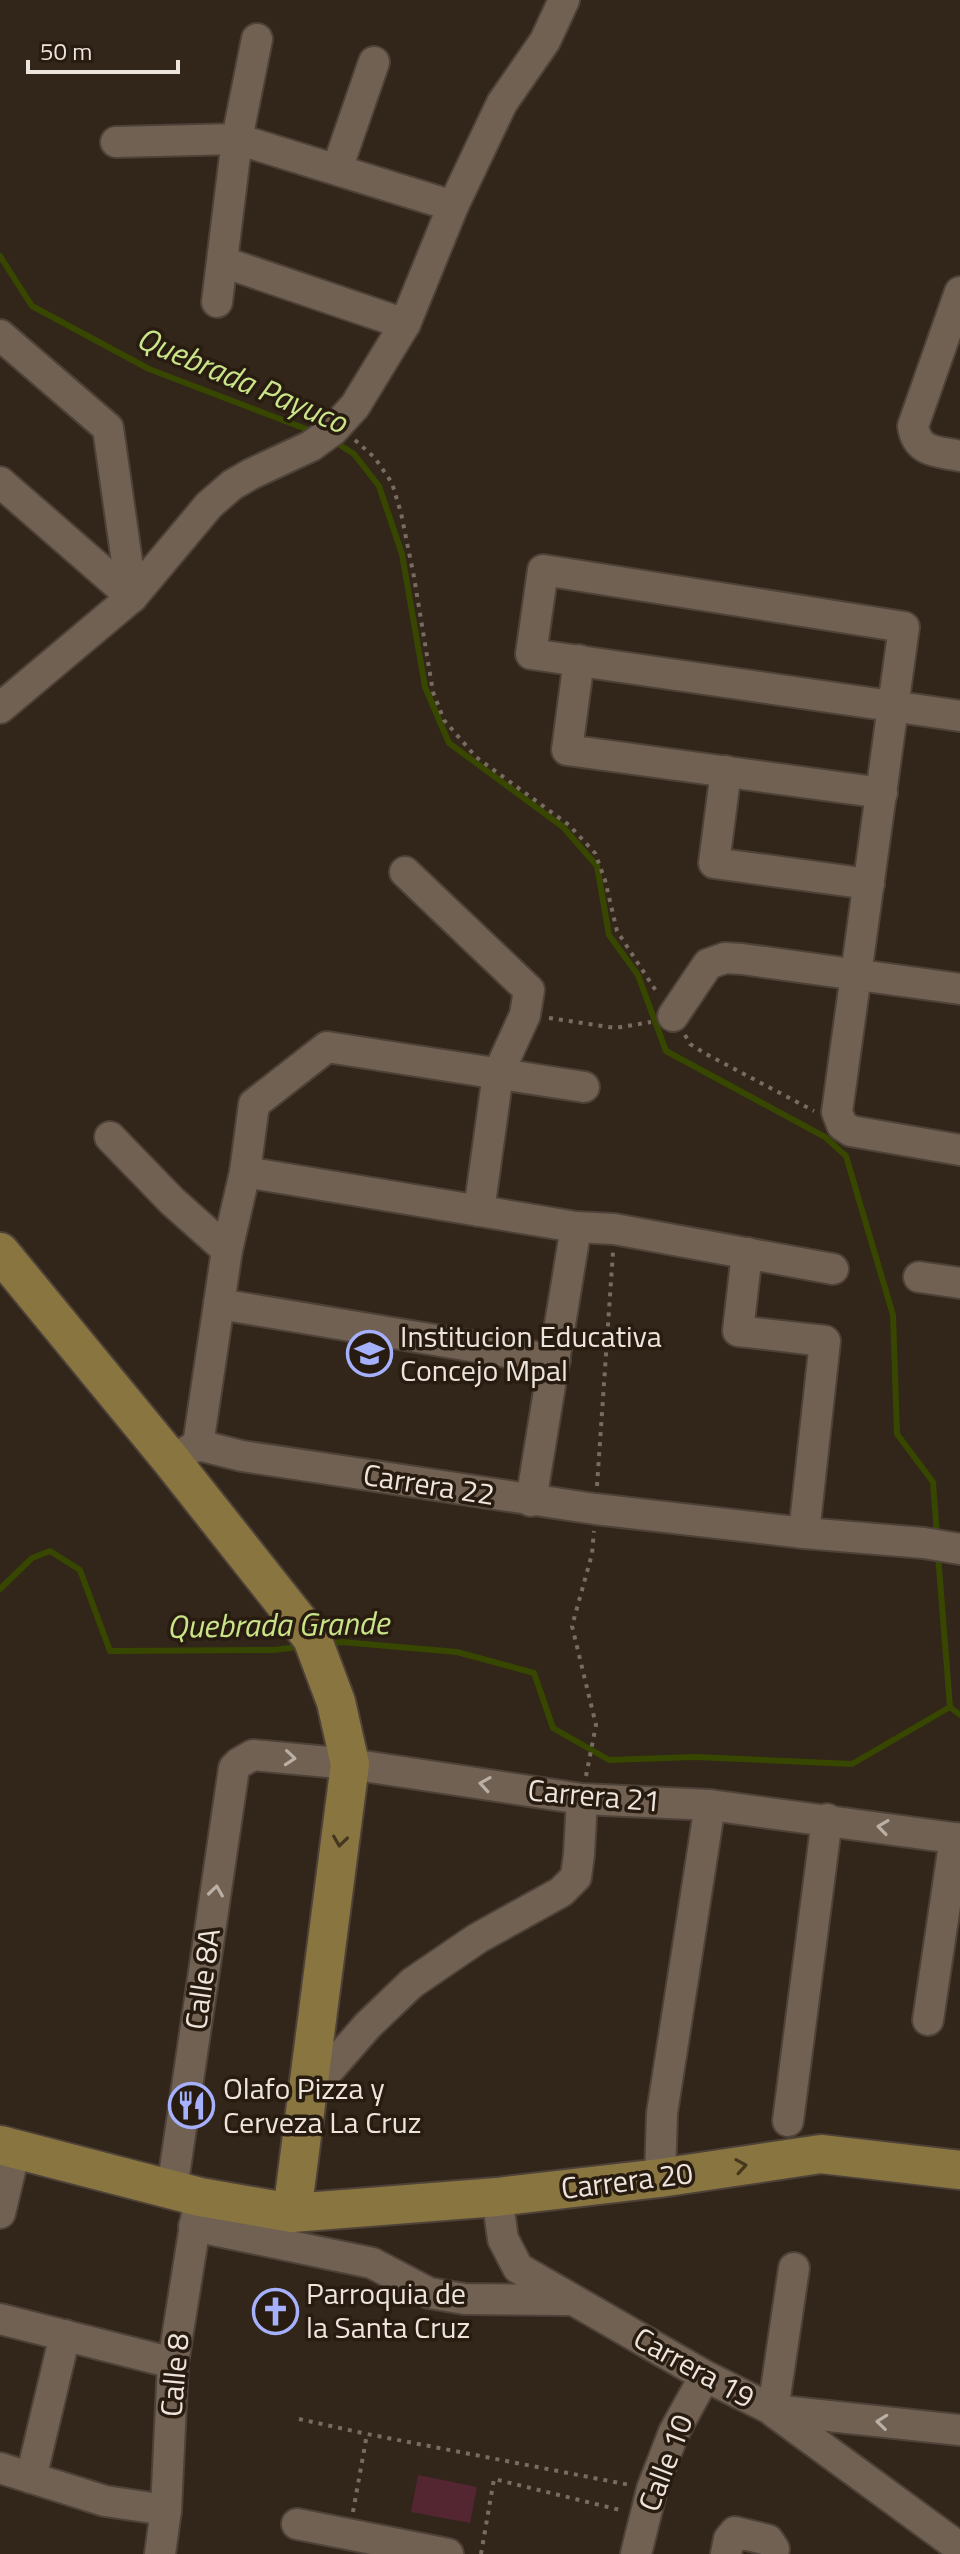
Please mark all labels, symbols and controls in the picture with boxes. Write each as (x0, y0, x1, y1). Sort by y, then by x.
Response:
scale bar (28, 24, 178, 74)
text: 50 m (40, 33, 92, 69)
water label: Quebrada Payuco (130, 313, 356, 445)
place label: Institucion Educativa Concejo Mpal (400, 1313, 662, 1393)
school or university icon: Institucion Educativa Concejo Mpal (345, 1330, 393, 1378)
street label: Carrera 22 (360, 1451, 498, 1517)
water label: Quebrada Grande (166, 1598, 392, 1650)
one-way arrow (284, 1750, 297, 1767)
street label: Carrera 21 (526, 1766, 662, 1824)
one-way arrow (479, 1776, 492, 1793)
one-way arrow (876, 1819, 890, 1836)
one-way arrow (332, 1834, 349, 1848)
one-way arrow (207, 1884, 224, 1897)
street label: Calle 8A (172, 1925, 232, 2032)
place label: Olafo Pizza y Cerveza La Cruz (223, 2065, 421, 2145)
restaurant icon: Olafo Pizza y Cerveza La Cruz (168, 2082, 216, 2130)
street label: Carrera 20 (558, 2149, 695, 2211)
one-way arrow (734, 2158, 747, 2175)
place label: Parroquia de la Santa Cruz (306, 2270, 470, 2350)
church icon: Parroquia de la Santa Cruz (251, 2287, 299, 2335)
street label: Carrera 19 (625, 2315, 764, 2419)
street label: Calle 8 (147, 2331, 201, 2419)
street label: Calle 10 (626, 2407, 705, 2518)
one-way arrow (876, 2414, 889, 2431)

